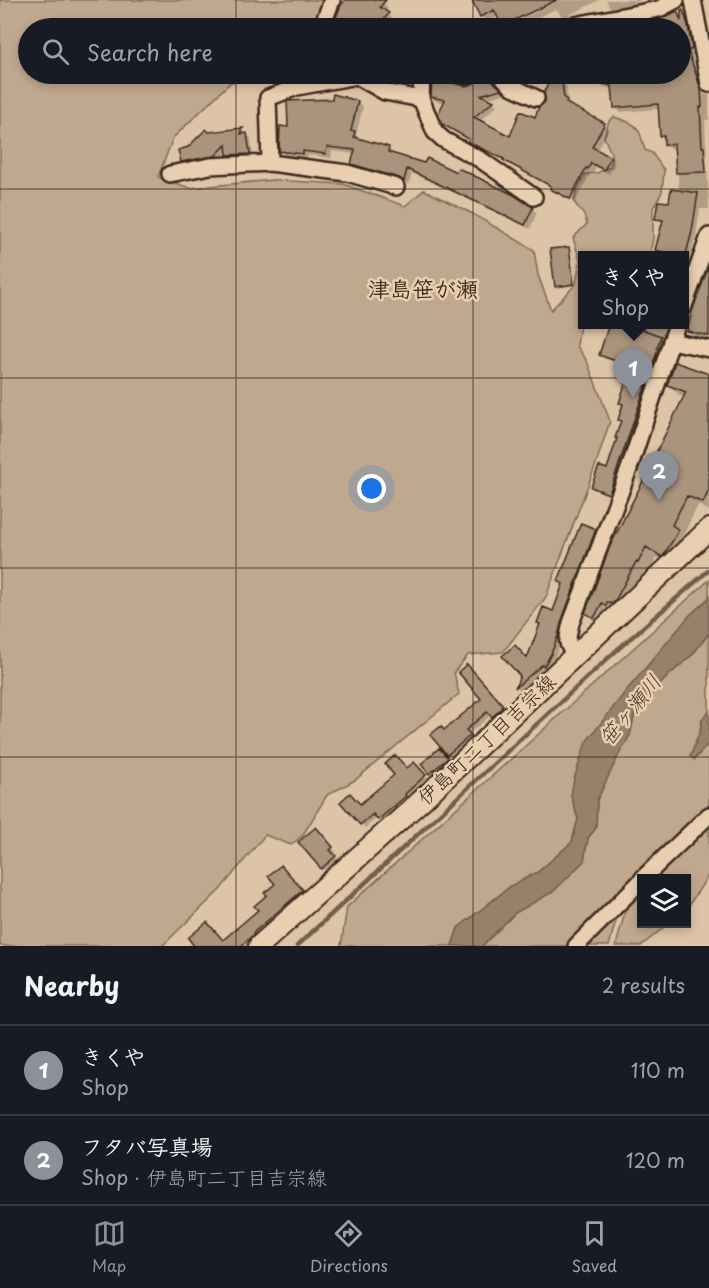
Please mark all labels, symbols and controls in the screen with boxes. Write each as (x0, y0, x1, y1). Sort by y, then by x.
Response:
search box (18, 18, 691, 84)
icon: search (39, 35, 72, 68)
text: Search here (87, 35, 213, 68)
popup (578, 251, 689, 329)
text: きくや (601, 259, 666, 292)
district label: 津島笹が瀬 (368, 271, 478, 304)
text: Shop (601, 292, 649, 322)
pin: 1 (614, 348, 652, 398)
pin: 2 (640, 452, 678, 501)
your location (357, 474, 386, 503)
water label: 笹ヶ瀬川 (590, 666, 668, 752)
street label: 伊島町二丁目吉宗線 (410, 667, 562, 811)
map controls (637, 874, 691, 928)
button: layers (637, 874, 691, 928)
text: Nearby (24, 966, 119, 1005)
text: 2 results (602, 970, 685, 1000)
text: きくや (81, 1039, 145, 1072)
text: 1 (39, 1055, 48, 1085)
text: 110 m (631, 1055, 685, 1085)
text: Shop (81, 1072, 129, 1102)
text: フタバ写真場 (81, 1129, 213, 1162)
text: 2 (36, 1145, 51, 1175)
text: 120 m (626, 1145, 685, 1175)
text: Shop · 伊島町二丁目吉宗線 (81, 1162, 327, 1192)
tab: Map (92, 1217, 126, 1277)
tab: Directions (310, 1217, 388, 1277)
tab: Saved (572, 1217, 617, 1277)

